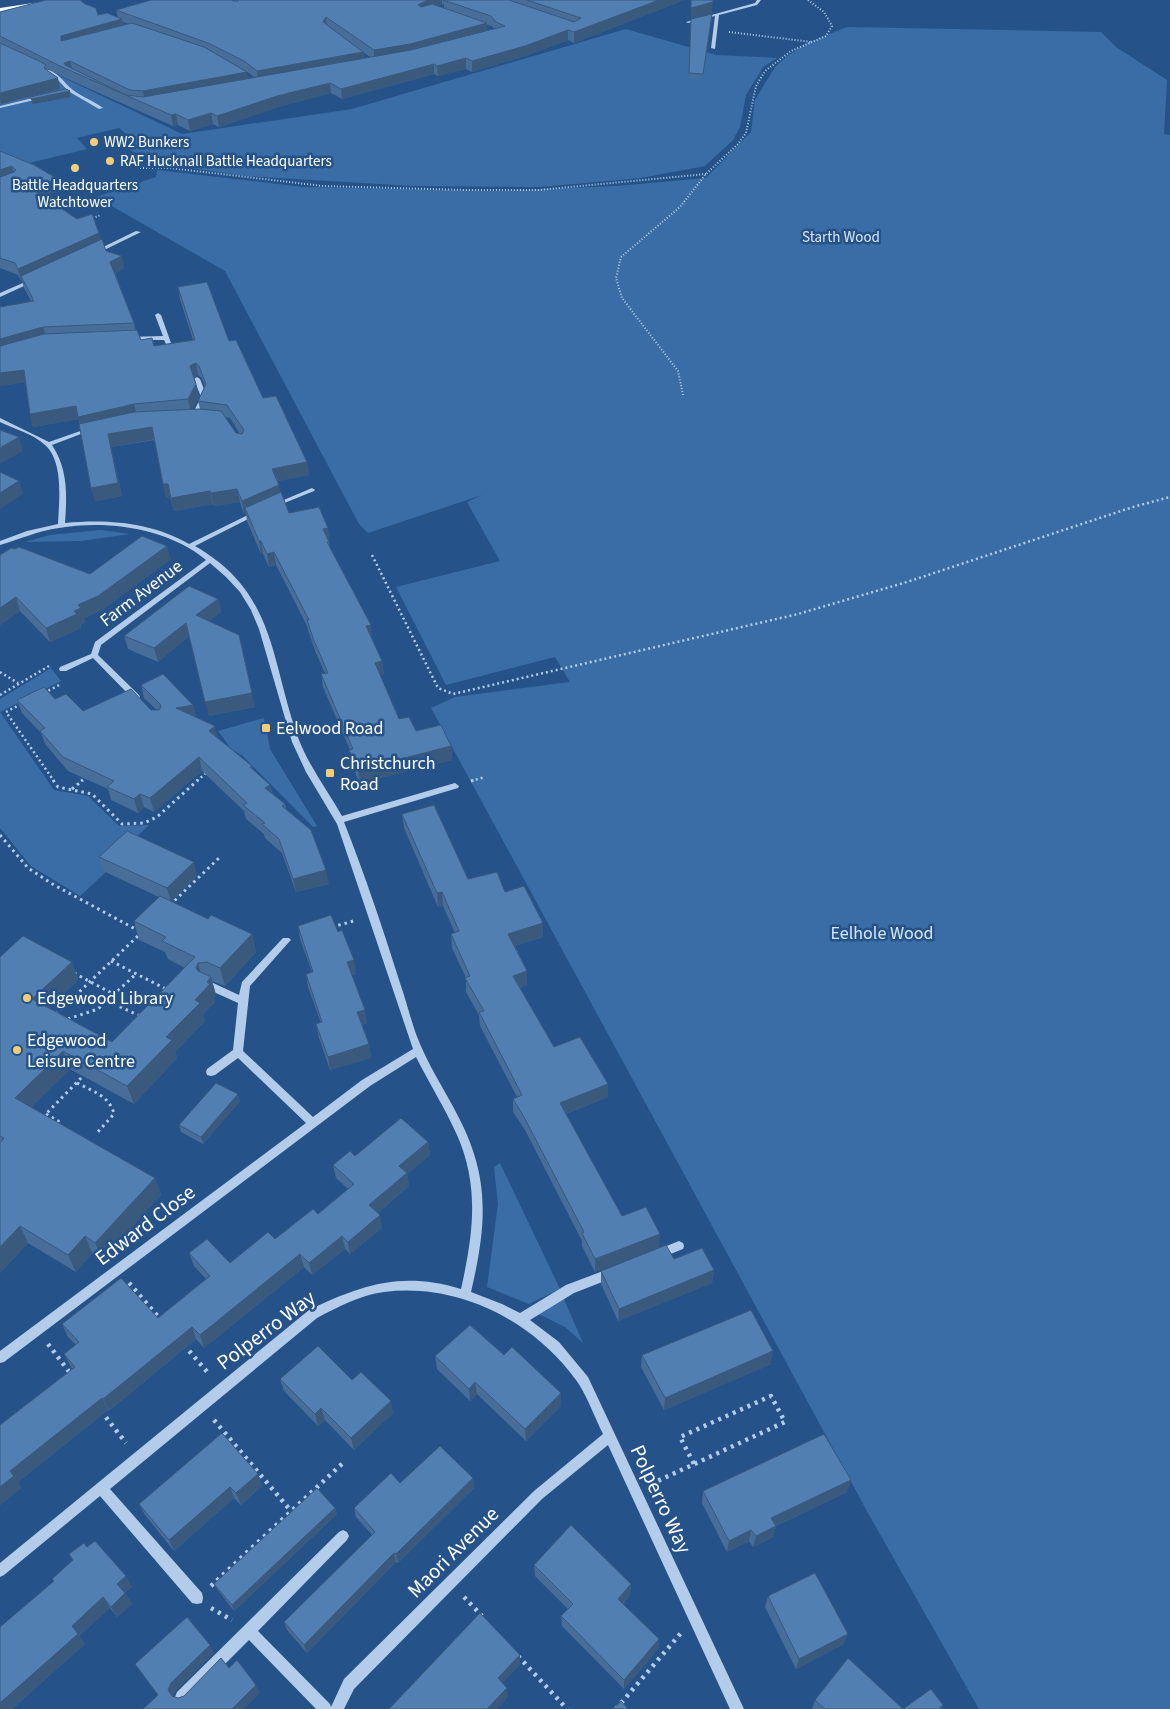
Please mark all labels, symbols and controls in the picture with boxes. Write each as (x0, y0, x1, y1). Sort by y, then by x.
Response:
place label: WW2 Bunkers (104, 132, 189, 153)
marker: WW2 Bunkers (88, 136, 100, 148)
place label: RAF Hucknall Battle Headquarters (120, 151, 332, 172)
marker: RAF Hucknall Battle Headquarters (104, 155, 116, 167)
marker: Battle Headquarters Watchtower (69, 162, 81, 174)
place label: Battle Headquarters Watchtower (12, 175, 138, 213)
park label: Starth Wood (802, 227, 880, 248)
street label: Farm Avenue (95, 554, 188, 633)
place label: Eelwood Road (276, 716, 383, 741)
marker: Eelwood Road (260, 722, 272, 734)
place label: Christchurch Road (340, 751, 436, 797)
marker: Christchurch Road (324, 767, 336, 779)
park label: Eelhole Wood (830, 921, 934, 946)
place label: Edgewood Library (37, 986, 174, 1011)
marker: Edgewood Library (21, 992, 33, 1004)
place label: Edgewood Leisure Centre (27, 1028, 135, 1074)
marker: Edgewood Leisure Centre (11, 1044, 23, 1056)
street label: Edward Close (89, 1177, 201, 1273)
street label: Polperro Way (210, 1283, 322, 1377)
street label: Polperro Way (623, 1440, 699, 1558)
street label: Maori Avenue (400, 1499, 506, 1605)

